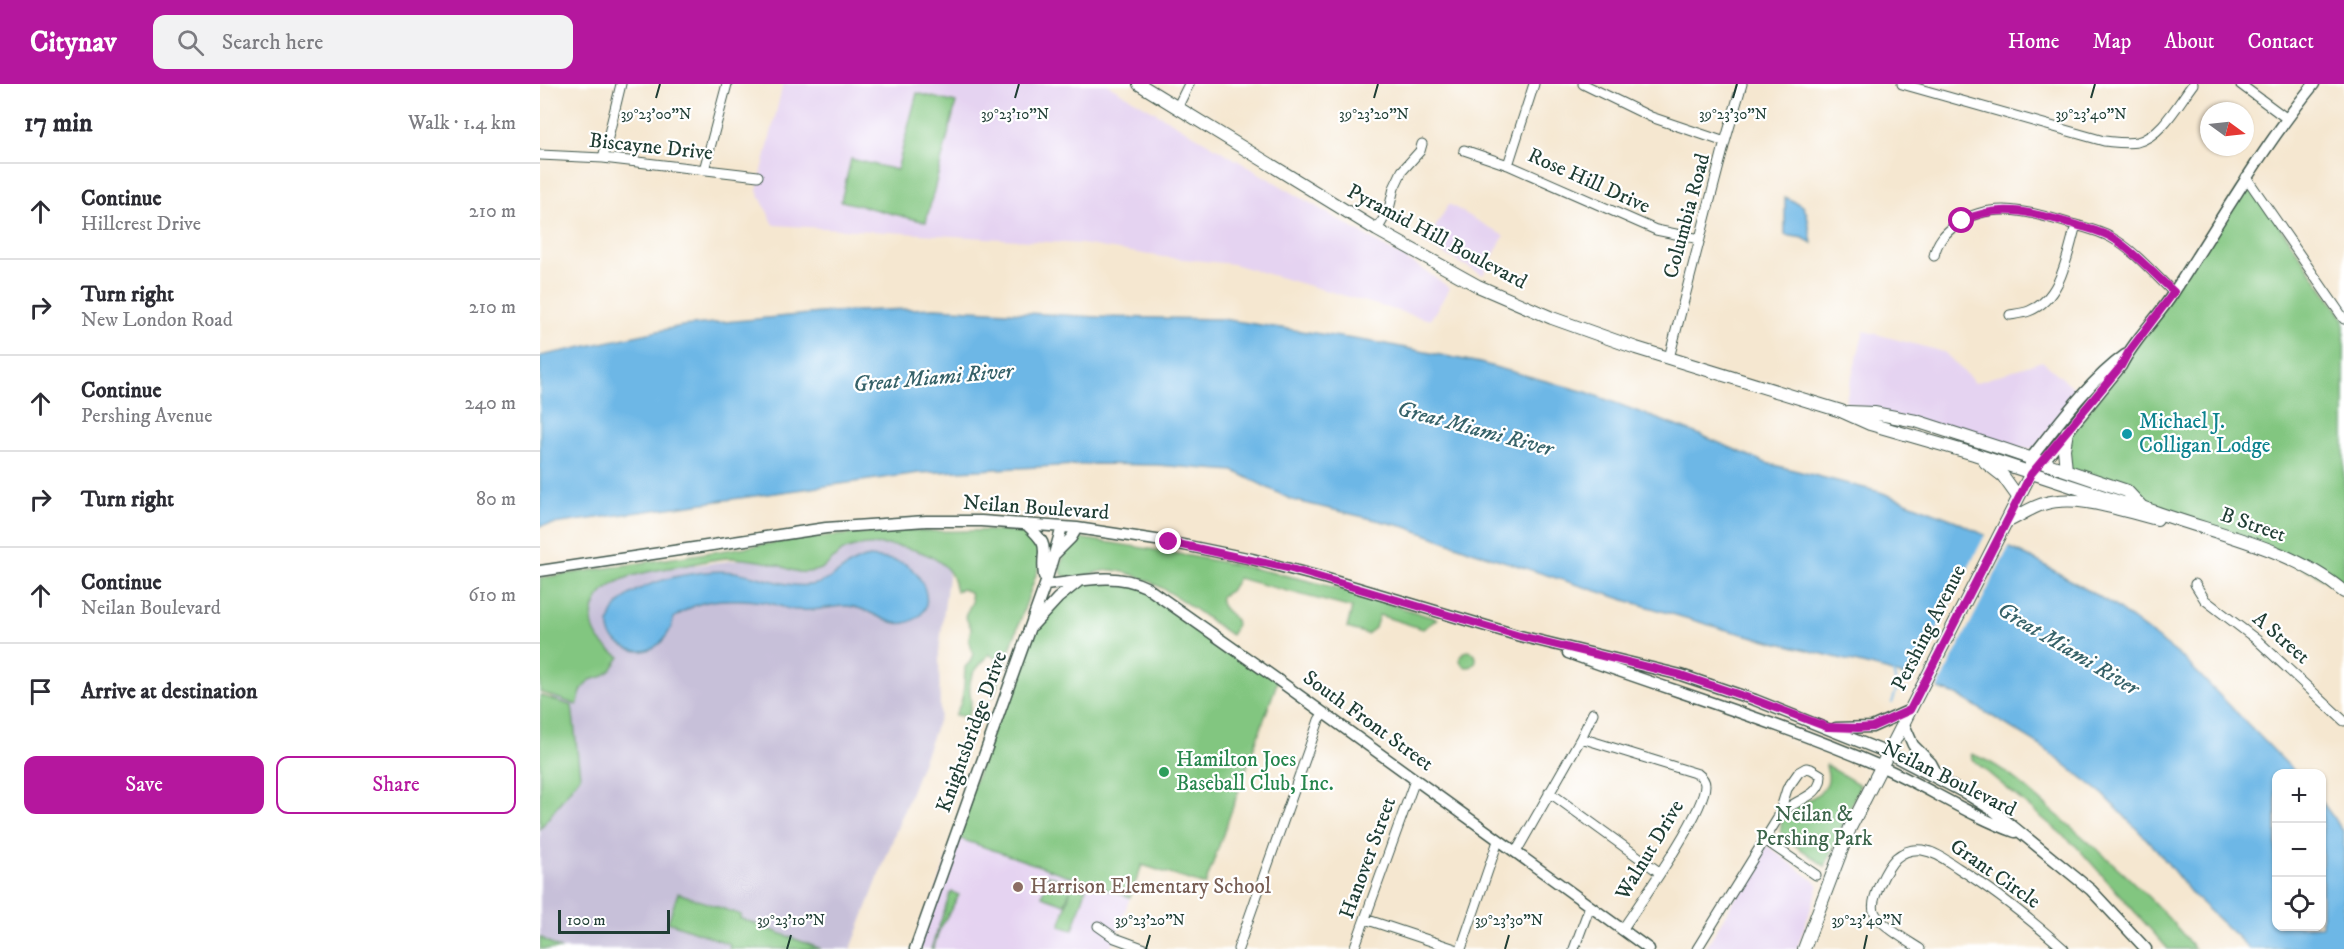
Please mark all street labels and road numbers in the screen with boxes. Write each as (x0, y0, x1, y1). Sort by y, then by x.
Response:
street label: Biscayne Drive (588, 128, 714, 166)
street label: Rose Hill Drive (1524, 142, 1654, 220)
street label: Columbia Road (1658, 150, 1716, 281)
street label: Pyramid Hill Boulevard (1343, 179, 1532, 296)
street label: Neilan Boulevard (962, 490, 1111, 526)
street label: B Street (2217, 502, 2289, 548)
street label: Pershing Avenue (1886, 560, 1972, 695)
street label: A Street (2247, 606, 2315, 670)
street label: Knightsbridge Drive (931, 648, 1013, 816)
street label: South Front Street (1298, 665, 1439, 777)
street label: Neilan Boulevard (1877, 735, 2021, 823)
street label: Hanover Street (1334, 793, 1402, 922)
street label: Walnut Drive (1609, 795, 1690, 906)
street label: Grant Circle (1945, 833, 2046, 915)

